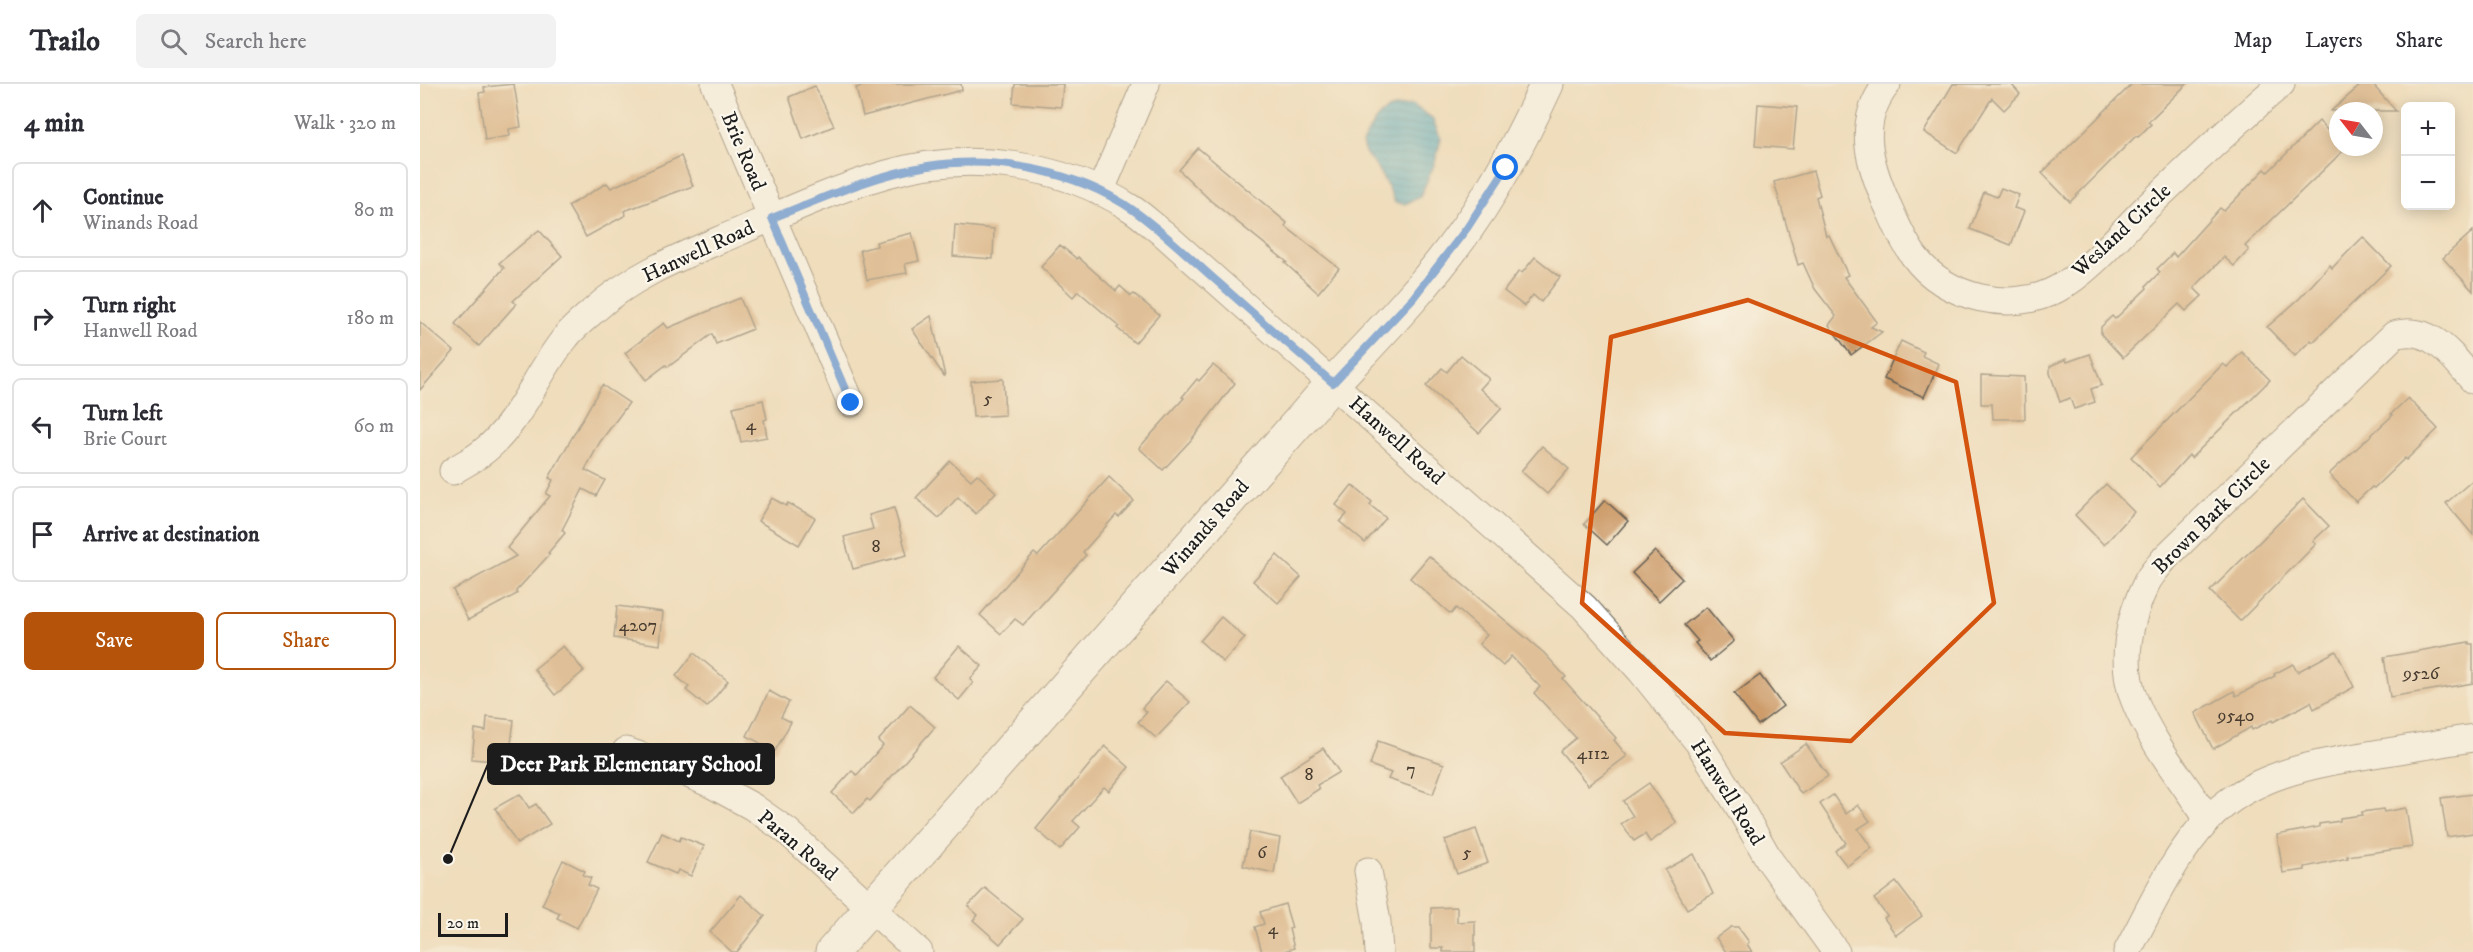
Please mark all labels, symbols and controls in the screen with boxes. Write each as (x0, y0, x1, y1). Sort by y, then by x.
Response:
search box (136, 14, 556, 68)
text: Trailo (30, 24, 100, 59)
icon: search (157, 25, 190, 58)
text: Search here (205, 28, 307, 55)
text: Map (2233, 28, 2272, 54)
text: Layers (2305, 28, 2363, 54)
text: Share (2396, 28, 2443, 54)
north arrow (2329, 102, 2383, 156)
map controls (2401, 102, 2455, 210)
button: + (2401, 102, 2455, 156)
text: 4 min (24, 107, 84, 140)
street label: Brie Road (715, 108, 771, 195)
text: Walk · 320 m (294, 111, 396, 136)
route start (1492, 154, 1518, 180)
button: − (2401, 156, 2455, 210)
street label: Wesland Circle (2066, 178, 2177, 284)
text: Continue (83, 184, 164, 211)
icon: ahead (26, 194, 59, 227)
text: 80 m (354, 198, 394, 223)
text: Winands Road (83, 211, 198, 236)
street label: Hanwell Road (638, 215, 759, 289)
text: Turn right (83, 292, 176, 319)
icon: right (26, 302, 59, 335)
text: 180 m (347, 306, 394, 331)
text: Hanwell Road (83, 319, 197, 344)
house number: 5 (984, 388, 993, 410)
route end (837, 389, 863, 415)
street label: Hanwell Road (1343, 391, 1450, 491)
text: Turn left (83, 400, 163, 427)
icon: left (26, 410, 59, 443)
text: 60 m (354, 414, 394, 439)
house number: 4 (746, 414, 757, 436)
text: Brie Court (83, 427, 167, 452)
street label: Brown Bark Circle (2147, 451, 2276, 580)
street label: Winands Road (1156, 474, 1256, 584)
icon: arrive (26, 518, 59, 551)
text: Arrive at destination (83, 521, 260, 548)
house number: 8 (871, 536, 881, 558)
button: Save (24, 612, 204, 670)
button: Share (216, 612, 396, 670)
house number: 4207 (619, 615, 657, 637)
house number: 9526 (2402, 663, 2440, 685)
house number: 9540 (2216, 705, 2255, 727)
street label: Hanwell Road (1684, 735, 1770, 851)
house number: 4112 (1577, 743, 1609, 765)
callout: Deer Park Elementary School (488, 744, 774, 784)
text: Deer Park Elementary School (500, 751, 762, 778)
house number: 7 (1406, 759, 1416, 781)
house number: 8 (1304, 764, 1314, 786)
street label: Paran Road (752, 805, 843, 887)
house number: 6 (1257, 842, 1267, 864)
house number: 5 (1463, 842, 1472, 864)
scale bar (438, 910, 508, 938)
text: 20 m (447, 913, 479, 933)
house number: 4 (1268, 918, 1279, 940)

